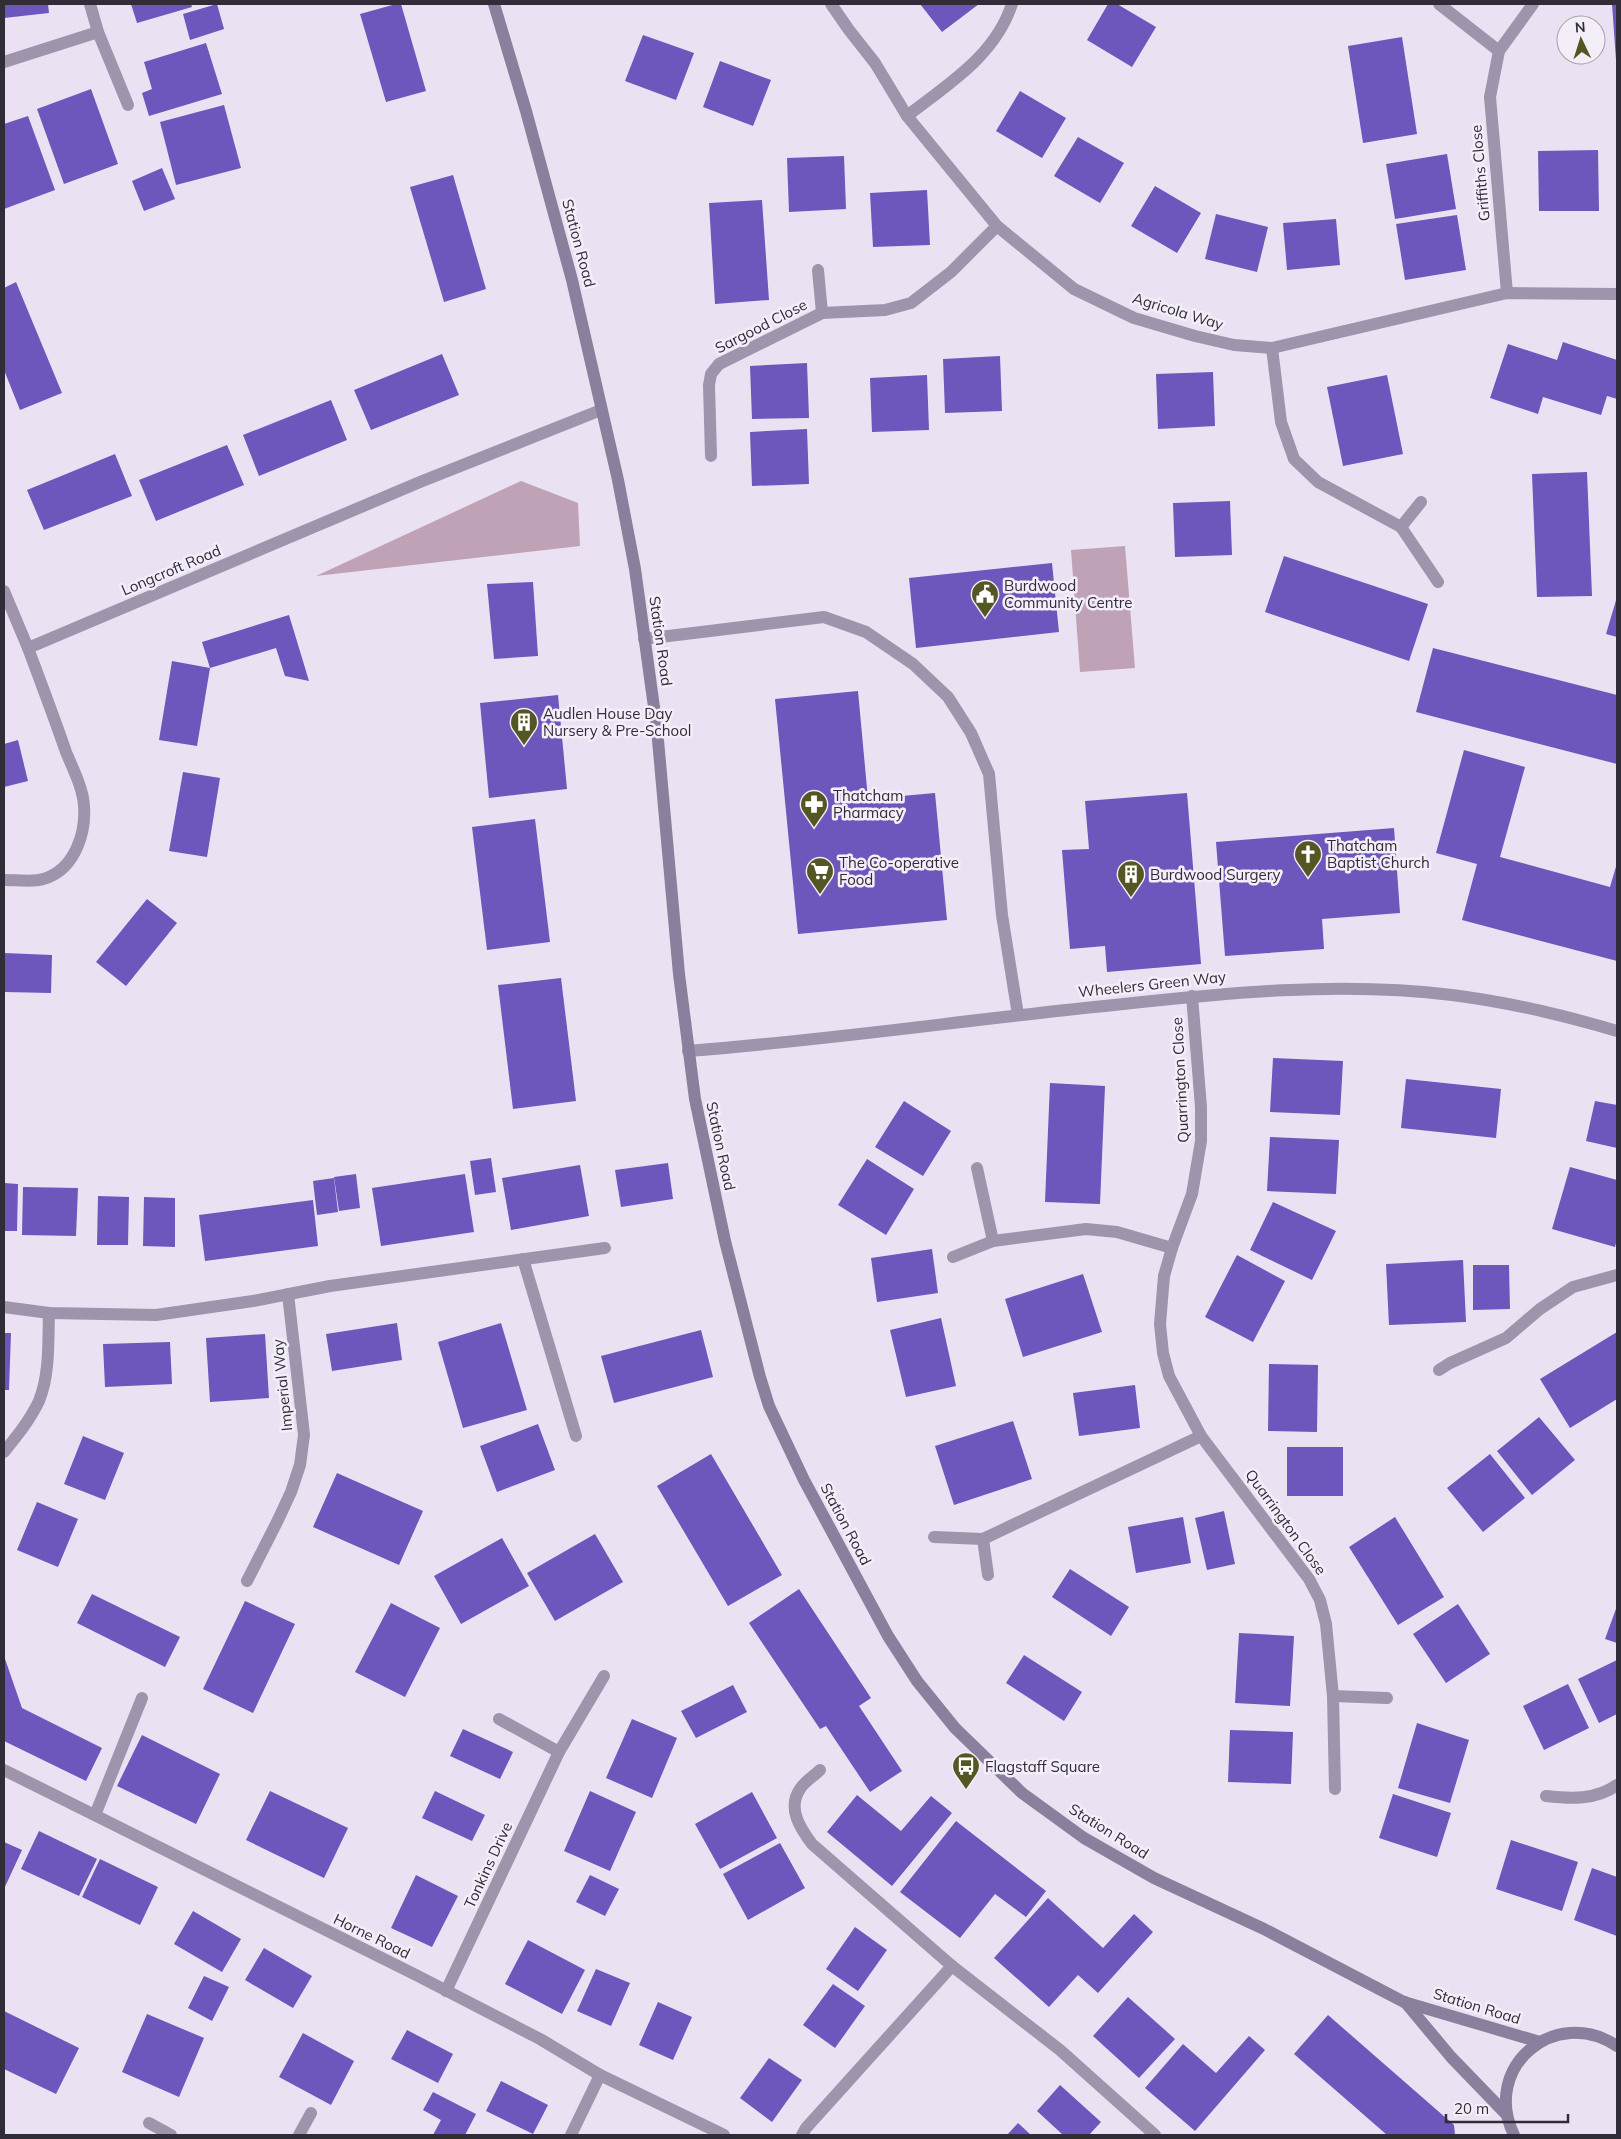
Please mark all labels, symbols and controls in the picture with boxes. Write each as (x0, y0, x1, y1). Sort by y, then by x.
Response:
north arrow (1556, 15, 1606, 65)
text: N (1574, 18, 1586, 36)
street label: Griffiths Close (1466, 124, 1494, 222)
street label: Station Road (558, 197, 600, 289)
street label: Agricola Way (1130, 288, 1226, 334)
street label: Sargood Close (712, 295, 810, 357)
street label: Longcroft Road (118, 540, 224, 600)
place label: Burdwood Community Centre (1004, 576, 1132, 612)
public building icon: Burdwood Community Centre (970, 579, 1000, 618)
street label: Station Road (645, 595, 677, 687)
place label: Audlen House Day Nursery & Pre-School (543, 704, 691, 740)
building icon: Audlen House Day Nursery & Pre-School (509, 707, 539, 746)
place label: Thatcham Pharmacy (833, 786, 904, 822)
pharmacy icon: Thatcham Pharmacy (799, 789, 829, 828)
place label: Thatcham Baptist Church (1327, 836, 1430, 872)
church icon: Thatcham Baptist Church (1293, 839, 1323, 878)
place label: The Co-operative Food (839, 853, 959, 889)
supermarket icon: The Co-operative Food (805, 856, 835, 895)
building icon: Burdwood Surgery (1116, 859, 1146, 898)
place label: Burdwood Surgery (1150, 865, 1281, 884)
street label: Wheelers Green Way (1077, 967, 1227, 1001)
street label: Quarrington Close (1167, 1017, 1193, 1143)
street label: Station Road (702, 1100, 740, 1192)
street label: Imperial Way (268, 1338, 296, 1432)
street label: Quarrington Close (1241, 1465, 1331, 1579)
street label: Station Road (816, 1480, 876, 1568)
bus stop icon: Flagstaff Square (951, 1751, 981, 1790)
place label: Flagstaff Square (985, 1757, 1100, 1776)
street label: Station Road (1066, 1799, 1152, 1863)
street label: Tonkins Drive (460, 1819, 516, 1911)
street label: Horne Road (330, 1909, 414, 1963)
street label: Station Road (1431, 1984, 1523, 2028)
scale bar (1446, 2092, 1568, 2124)
text: 20 m (1454, 2099, 1489, 2118)

